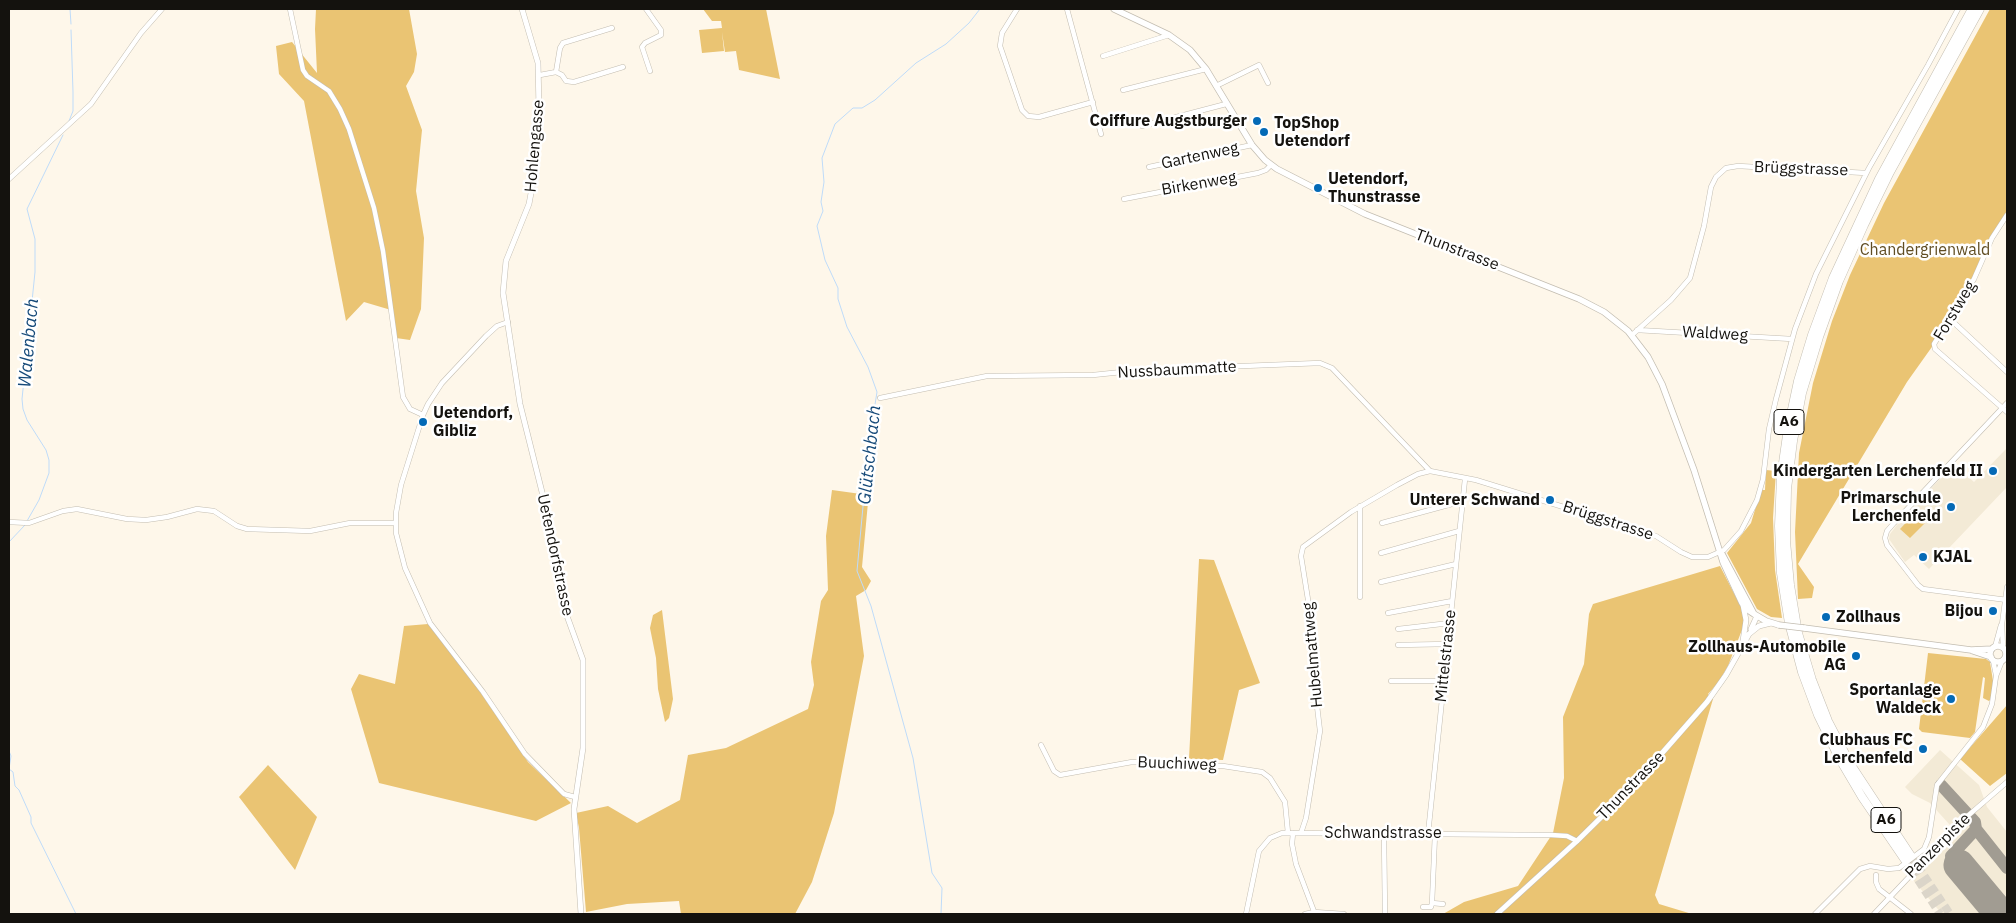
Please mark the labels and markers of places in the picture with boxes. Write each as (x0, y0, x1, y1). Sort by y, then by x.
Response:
place label: Coiffure Augstburger (1090, 111, 1247, 131)
place label: TopShop Uetendorf (1274, 113, 1350, 151)
marker: Coiffure Augstburger (1251, 115, 1263, 127)
marker: TopShop Uetendorf (1258, 126, 1270, 138)
place label: Uetendorf, Thunstrasse (1328, 169, 1420, 207)
marker: Uetendorf, Thunstrasse (1312, 182, 1324, 194)
place label: Uetendorf, Gibliz (433, 403, 513, 441)
marker: Uetendorf, Gibliz (417, 416, 429, 428)
place label: Kindergarten Lerchenfeld II (1773, 461, 1983, 481)
marker: Kindergarten Lerchenfeld II (1987, 465, 1999, 477)
place label: Primarschule Lerchenfeld (1841, 488, 1941, 526)
place label: Unterer Schwand (1409, 490, 1540, 510)
marker: Unterer Schwand (1544, 494, 1556, 506)
marker: Primarschule Lerchenfeld (1945, 501, 1957, 513)
place label: KJAL (1933, 547, 1972, 567)
marker: KJAL (1917, 551, 1929, 563)
place label: Bijou (1945, 601, 1983, 621)
marker: Bijou (1987, 605, 1999, 617)
place label: Zollhaus (1836, 607, 1900, 627)
marker: Zollhaus (1820, 611, 1832, 623)
place label: Zollhaus-Automobile AG (1688, 637, 1846, 675)
marker: Zollhaus-Automobile AG (1850, 650, 1862, 662)
place label: Sportanlage Waldeck (1849, 680, 1941, 718)
marker: Sportanlage Waldeck (1945, 693, 1957, 705)
place label: Clubhaus FC Lerchenfeld (1819, 730, 1913, 768)
marker: Clubhaus FC Lerchenfeld (1917, 743, 1929, 755)

